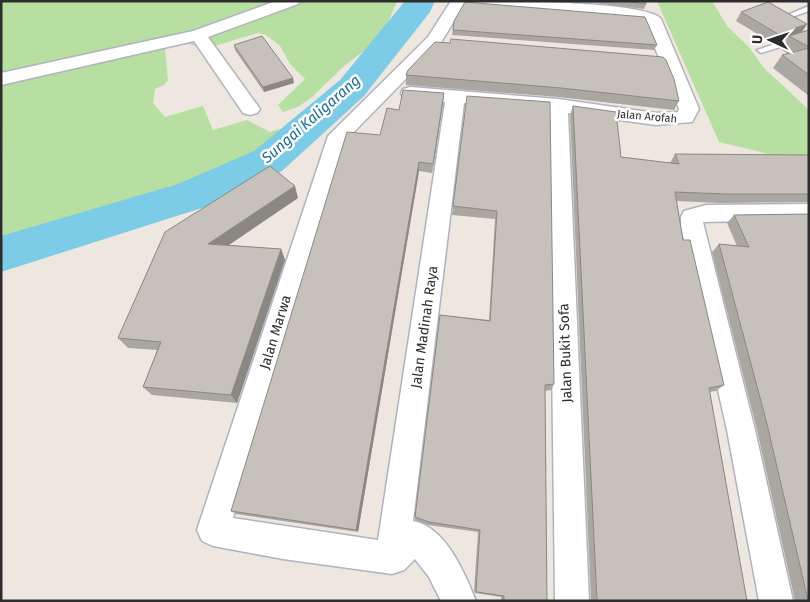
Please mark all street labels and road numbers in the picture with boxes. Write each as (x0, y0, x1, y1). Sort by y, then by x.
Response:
street label: Jalan Arofah (616, 107, 678, 126)
street label: Jalan Madinah Raya (407, 265, 442, 390)
street label: Jalan Marwa (256, 293, 295, 371)
street label: Jalan Bukit Sofa (555, 303, 576, 403)

